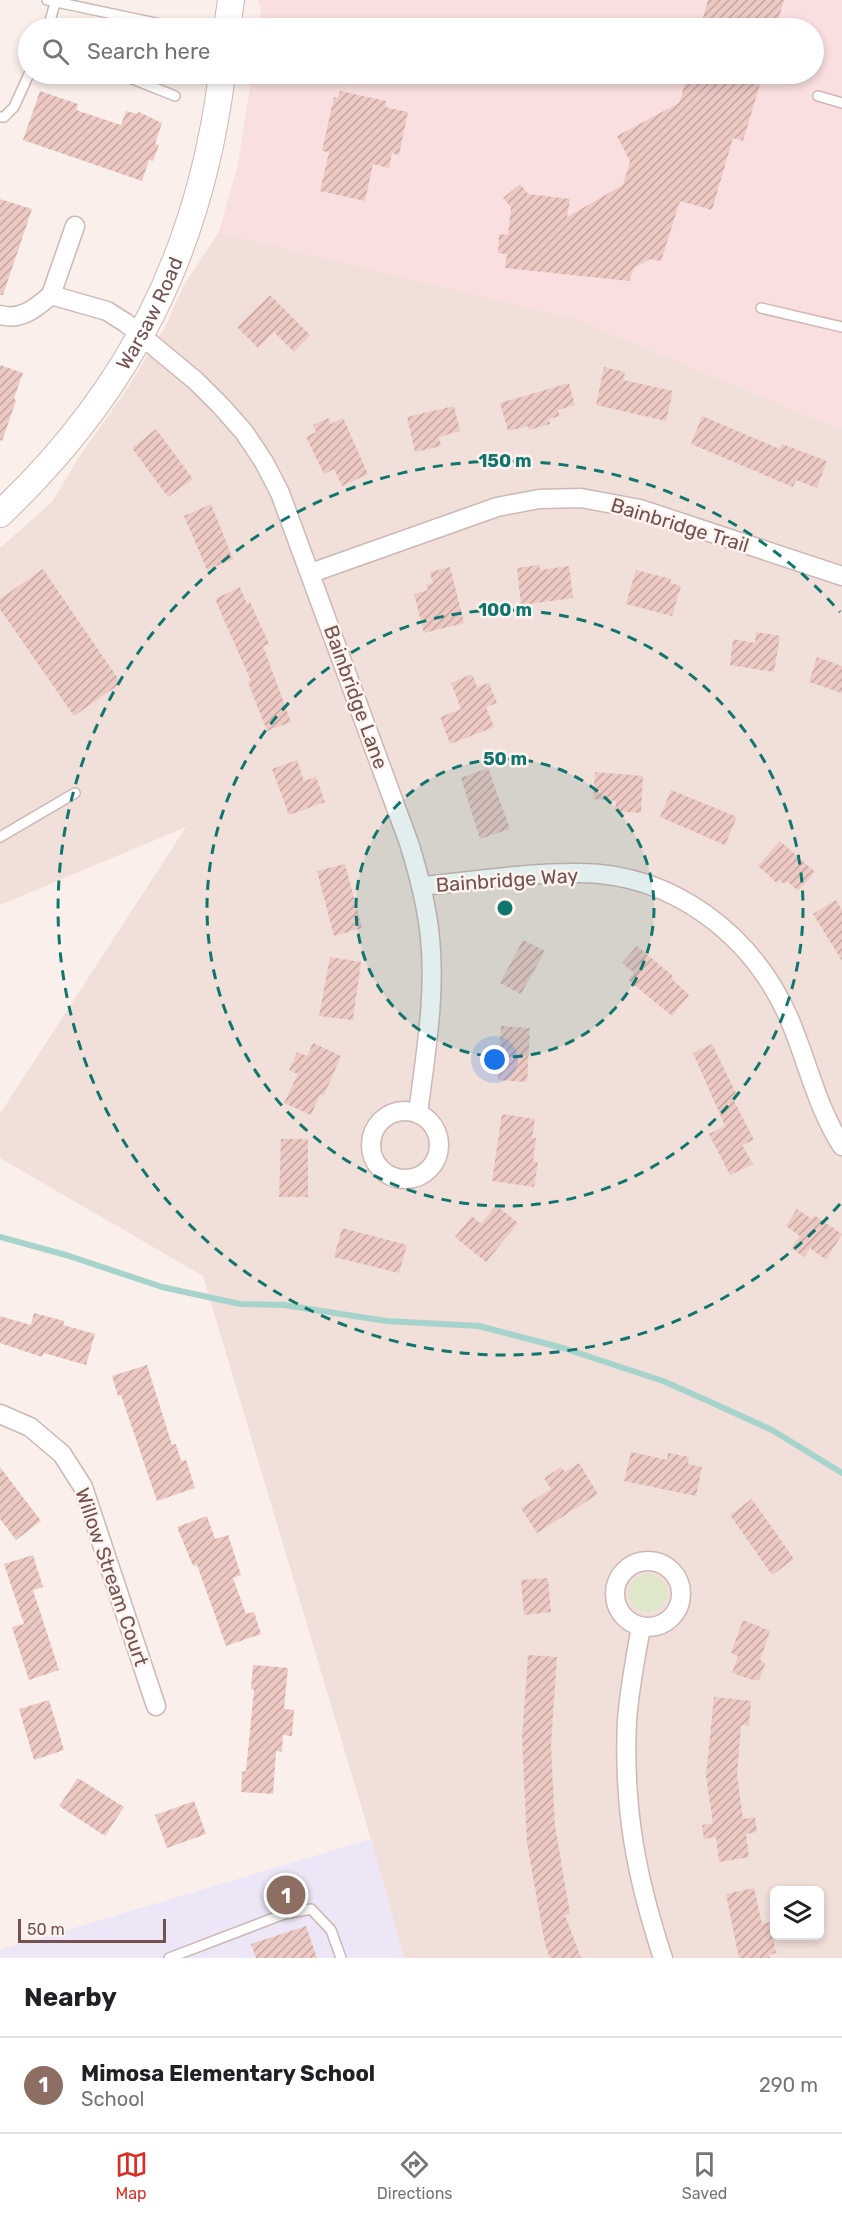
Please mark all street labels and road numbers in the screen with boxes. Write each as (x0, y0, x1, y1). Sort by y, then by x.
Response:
street label: Warsaw Road (111, 253, 188, 374)
street label: Bainbridge Trail (608, 493, 752, 557)
street label: Bainbridge Lane (319, 622, 393, 772)
street label: Bainbridge Way (435, 863, 579, 897)
street label: Willow Stream Court (70, 1485, 154, 1670)

